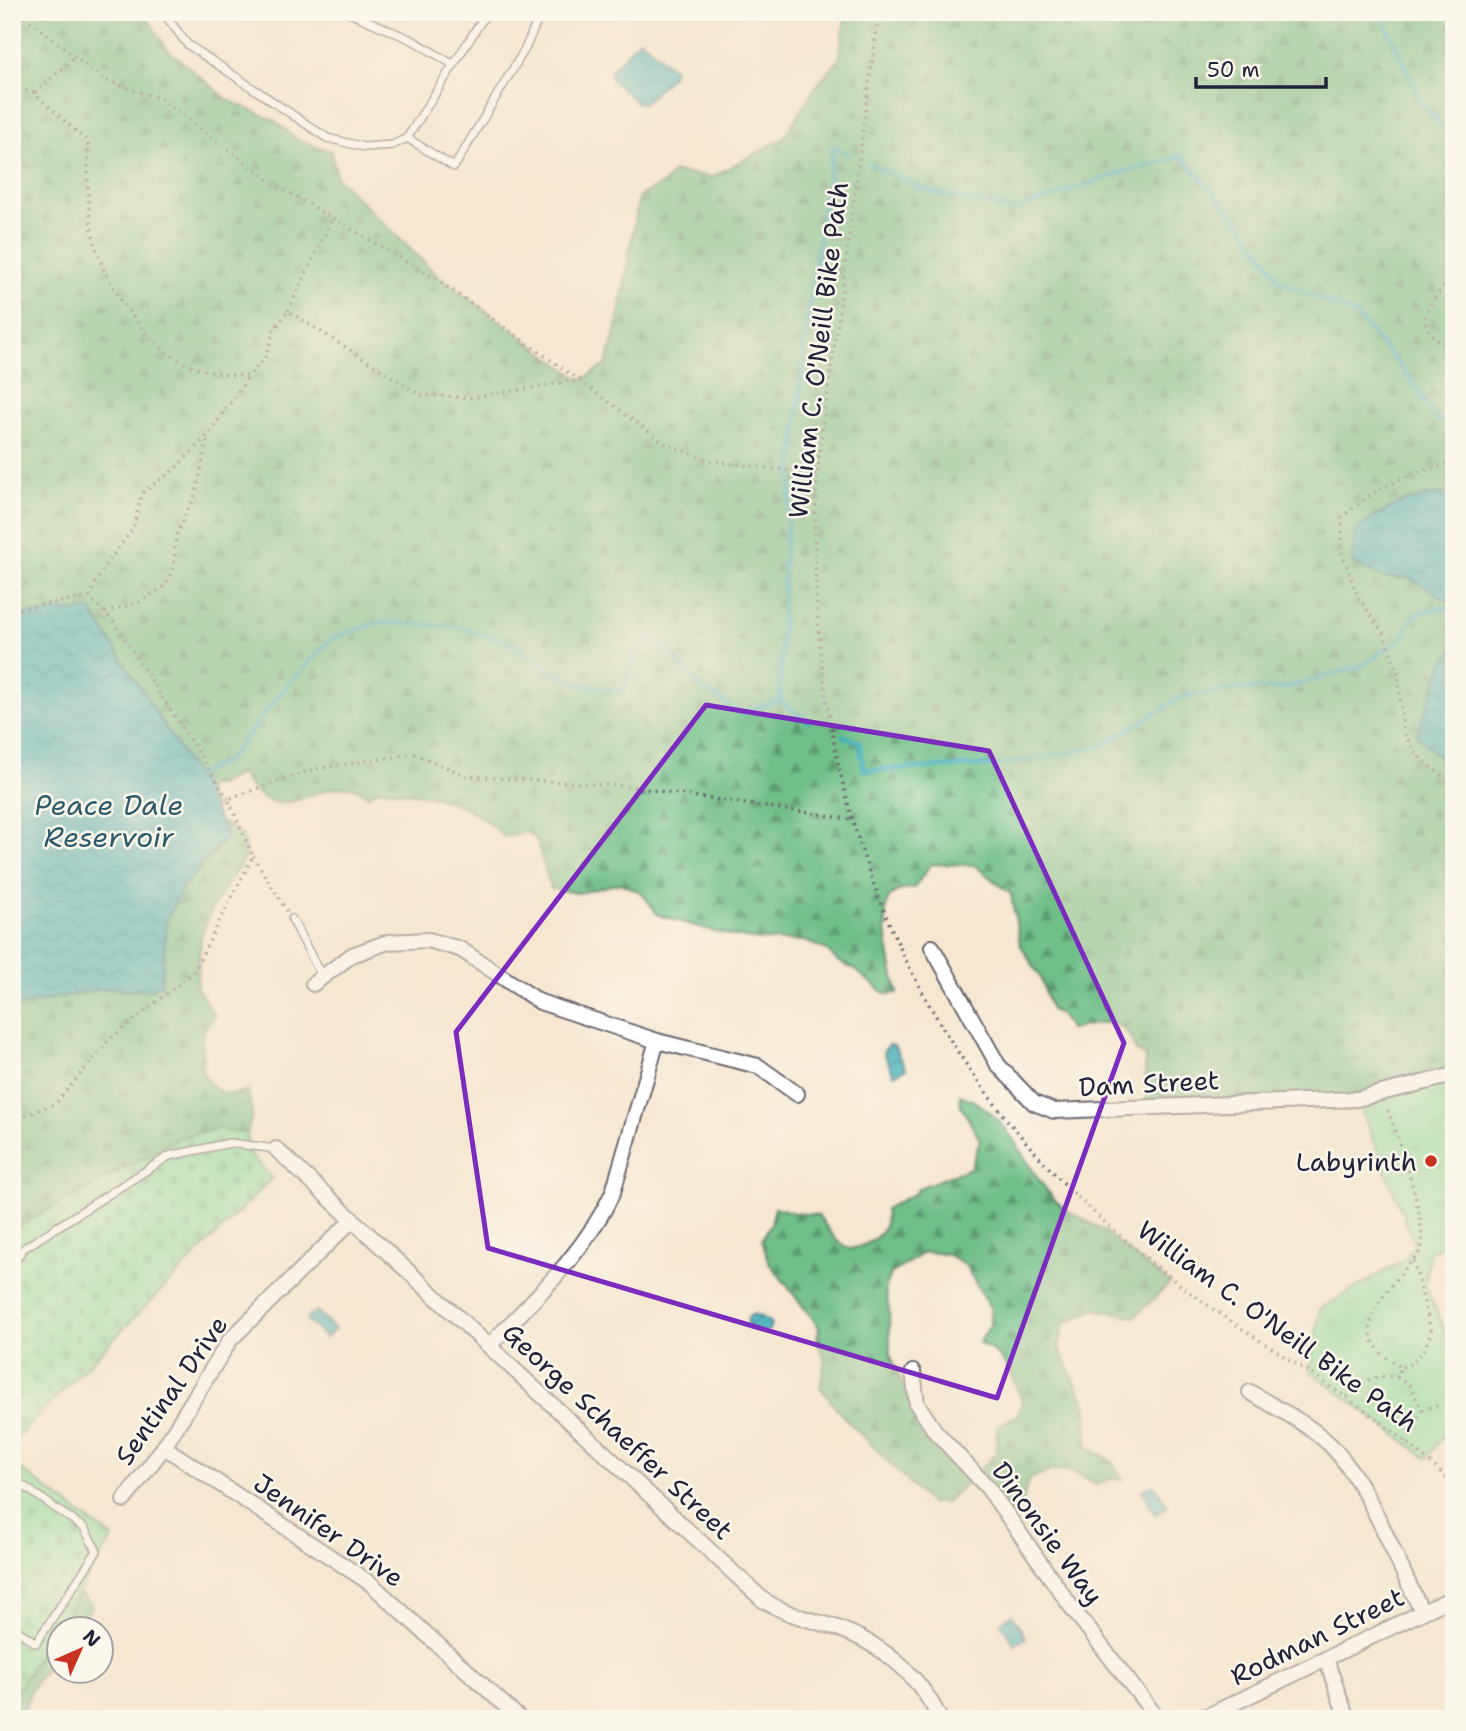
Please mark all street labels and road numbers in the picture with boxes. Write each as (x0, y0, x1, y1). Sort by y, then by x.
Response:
street label: William C. O'Neill Bike Path (780, 179, 856, 521)
street label: Dam Street (1078, 1062, 1220, 1104)
street label: William C. O'Neill Bike Path (1130, 1212, 1426, 1440)
street label: Sentinal Drive (107, 1309, 235, 1471)
street label: George Schaeffer Street (495, 1315, 741, 1547)
street label: Dinonsie Way (984, 1454, 1112, 1612)
street label: Jennifer Drive (247, 1465, 411, 1595)
street label: Rodman Street (1224, 1579, 1410, 1693)

